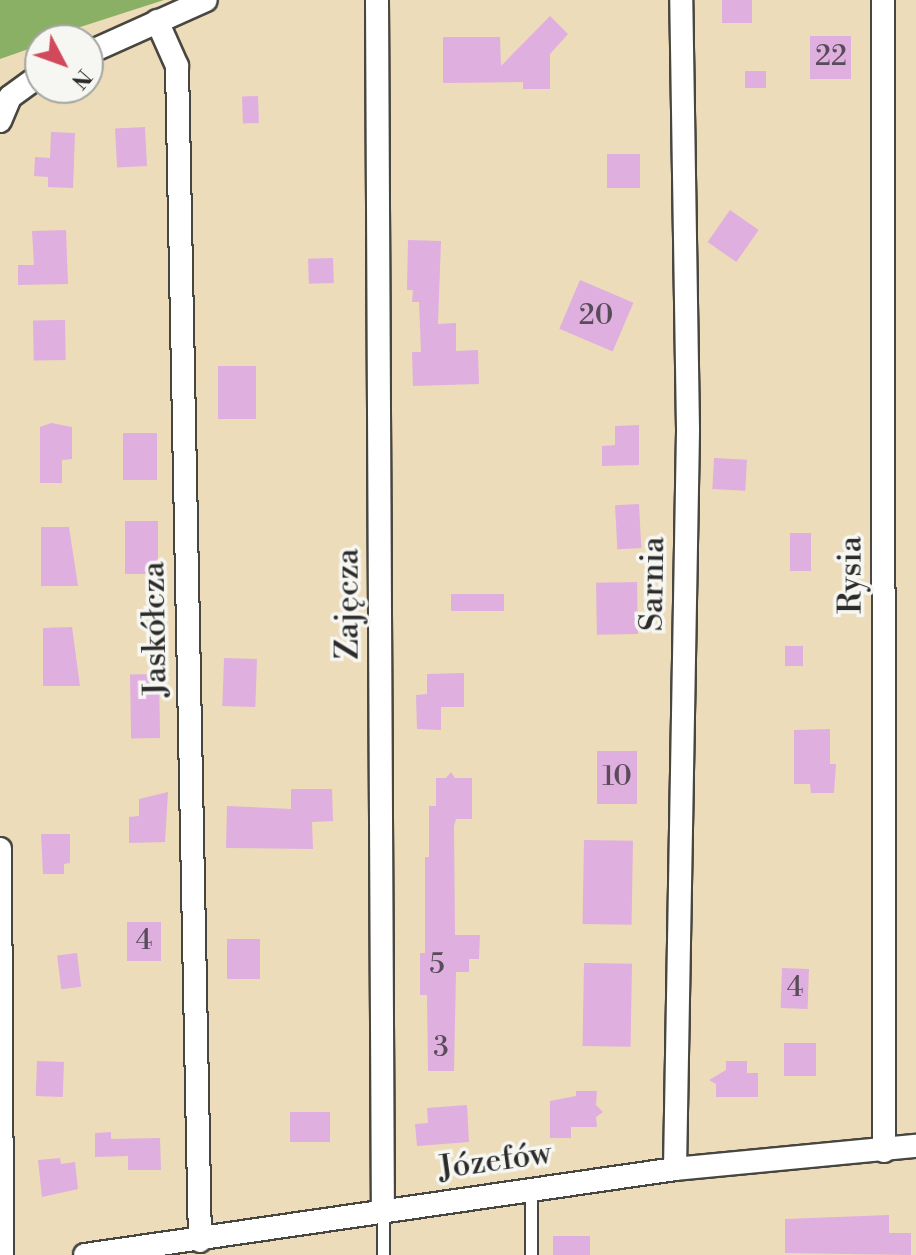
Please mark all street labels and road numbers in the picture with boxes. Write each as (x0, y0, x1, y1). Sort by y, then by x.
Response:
street label: Sarnia (633, 536, 673, 632)
street label: Rysia (832, 536, 870, 614)
street label: Zajęcza (329, 548, 367, 660)
street label: Jaskółcza (135, 561, 175, 697)
street label: Józefów (436, 1134, 554, 1188)

